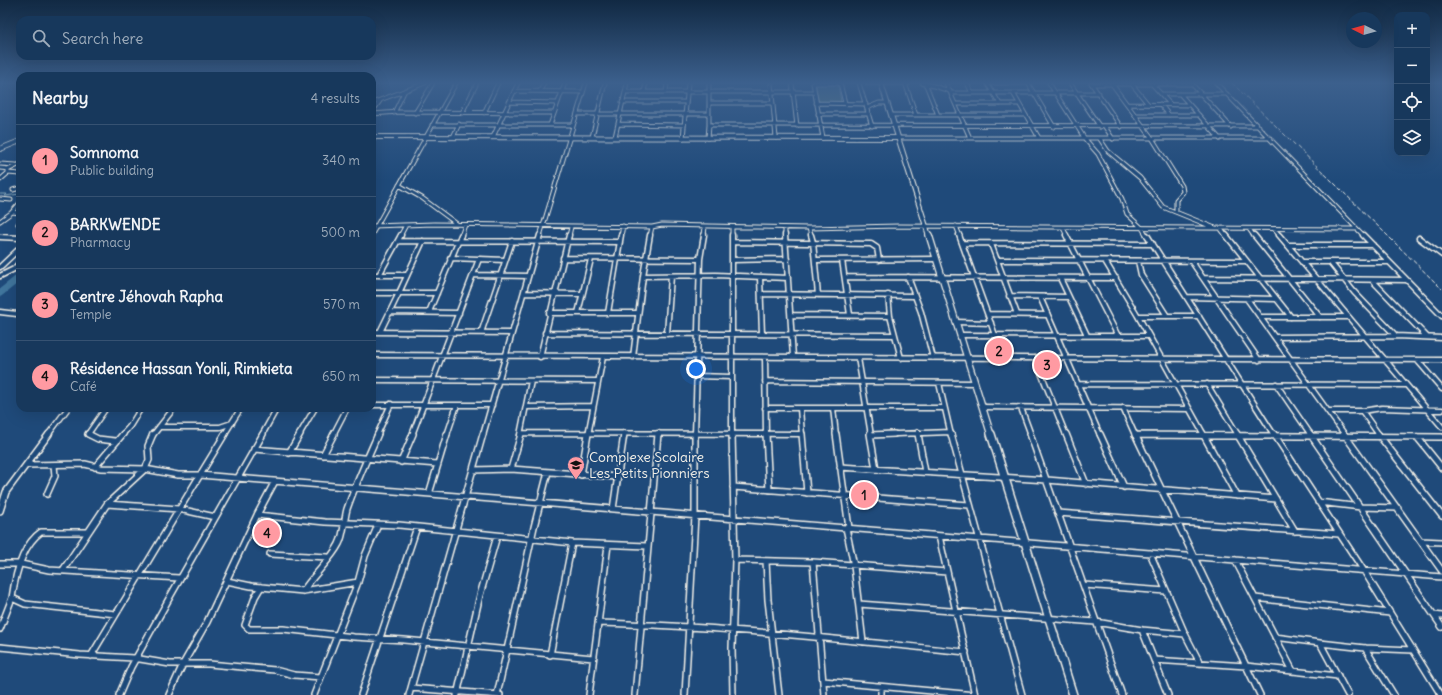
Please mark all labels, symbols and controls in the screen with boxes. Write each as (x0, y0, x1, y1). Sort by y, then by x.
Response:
north arrow (1346, 12, 1382, 48)
map controls (1394, 12, 1430, 156)
button: + (1394, 12, 1430, 48)
search box (16, 16, 376, 60)
icon: search (30, 27, 52, 49)
text: Search here (62, 29, 143, 48)
button: − (1394, 48, 1430, 84)
button: locate (1394, 84, 1430, 120)
text: Nearby (32, 87, 88, 109)
text: 4 results (311, 90, 360, 107)
button: layers (1394, 120, 1430, 156)
text: Somnoma (70, 143, 139, 162)
text: 1 (42, 152, 48, 169)
text: 340 m (322, 152, 360, 169)
text: Public building (70, 162, 154, 179)
text: BARKWENDE (70, 215, 161, 234)
text: 2 (41, 224, 49, 241)
text: 500 m (321, 224, 360, 241)
text: Pharmacy (70, 234, 131, 251)
text: Centre Jéhovah Rapha (70, 287, 223, 306)
text: 3 (41, 296, 49, 313)
text: 570 m (323, 296, 360, 313)
text: Temple (70, 306, 112, 323)
pin: 2 (986, 336, 1012, 366)
pin: 3 (1034, 350, 1060, 380)
text: Résidence Hassan Yonli, Rimkieta (70, 359, 292, 378)
your location (686, 359, 706, 379)
text: 4 (41, 368, 49, 385)
text: 650 m (322, 368, 360, 385)
text: Café (70, 378, 97, 395)
place label: Complexe Scolaire Les Petits Pionniers (589, 448, 710, 482)
school or university icon: Complexe Scolaire Les Petits Pionniers (566, 455, 586, 480)
pin: 1 (851, 480, 877, 510)
pin: 4 (254, 518, 280, 548)

